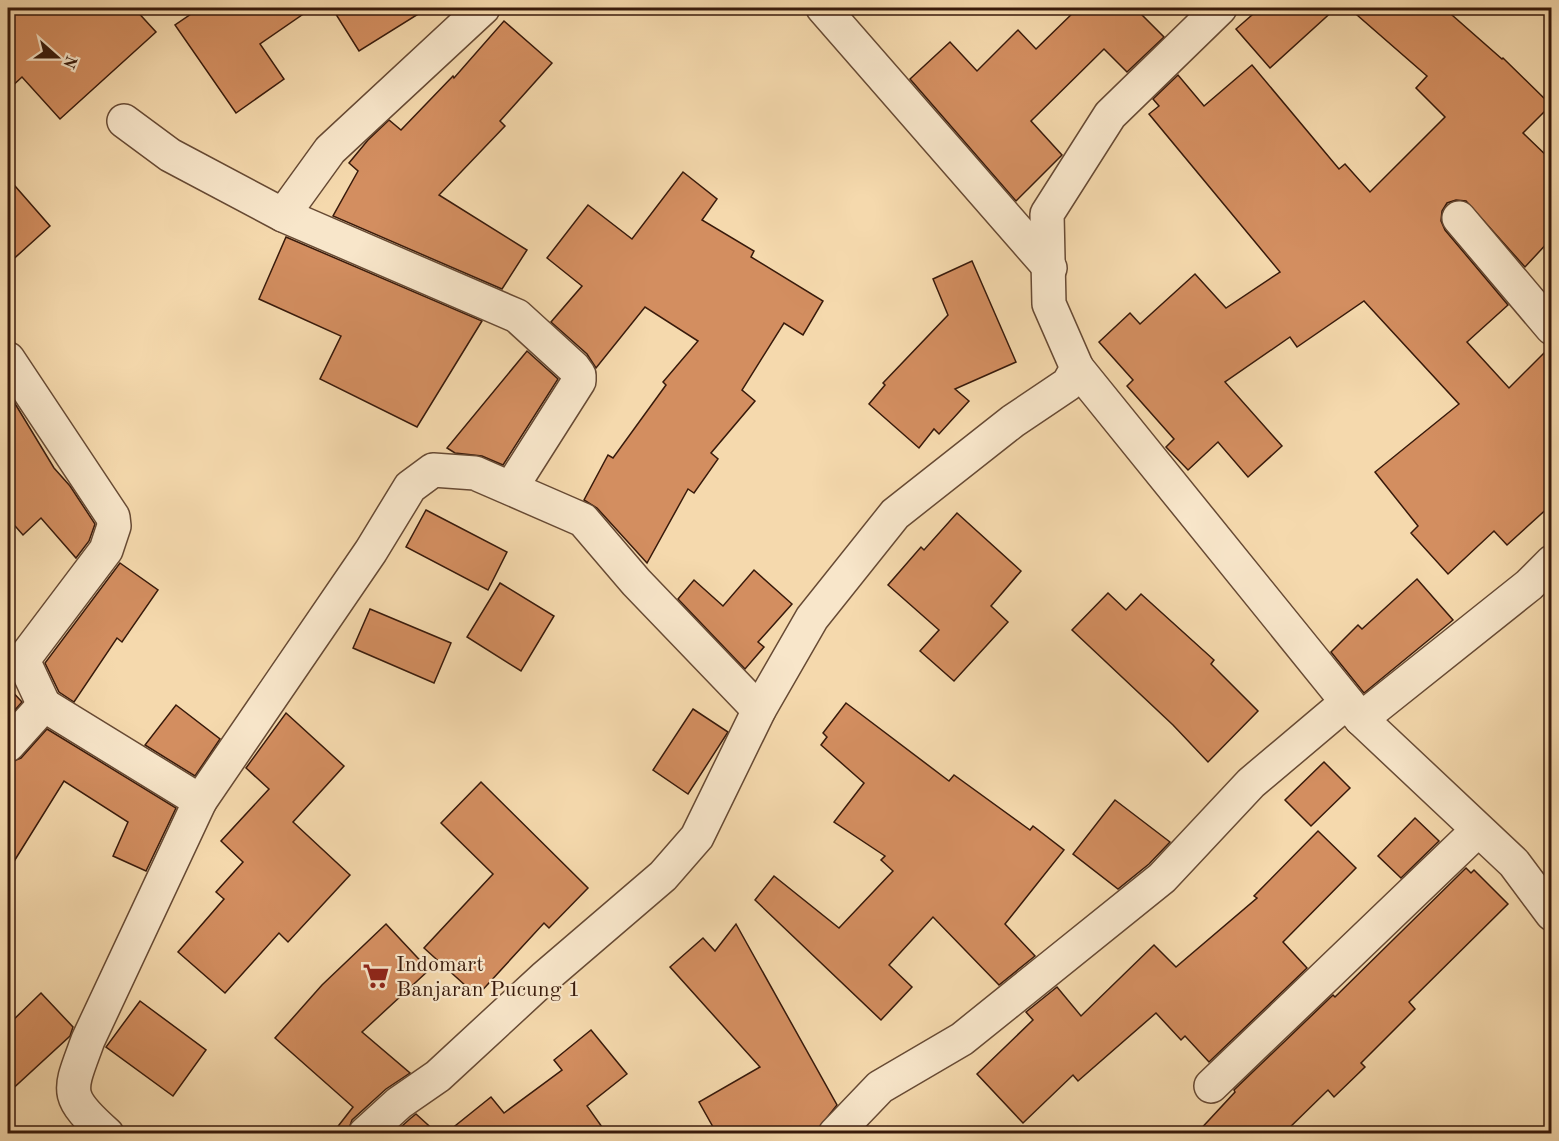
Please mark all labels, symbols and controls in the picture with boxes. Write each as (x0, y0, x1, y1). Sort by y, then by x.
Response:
north arrow (27, 27, 87, 87)
text: N (59, 53, 79, 71)
place label: Indomart Banjaran Pucung 1 (396, 954, 581, 1001)
supermarket icon: Indomart Banjaran Pucung 1 (361, 961, 391, 991)

